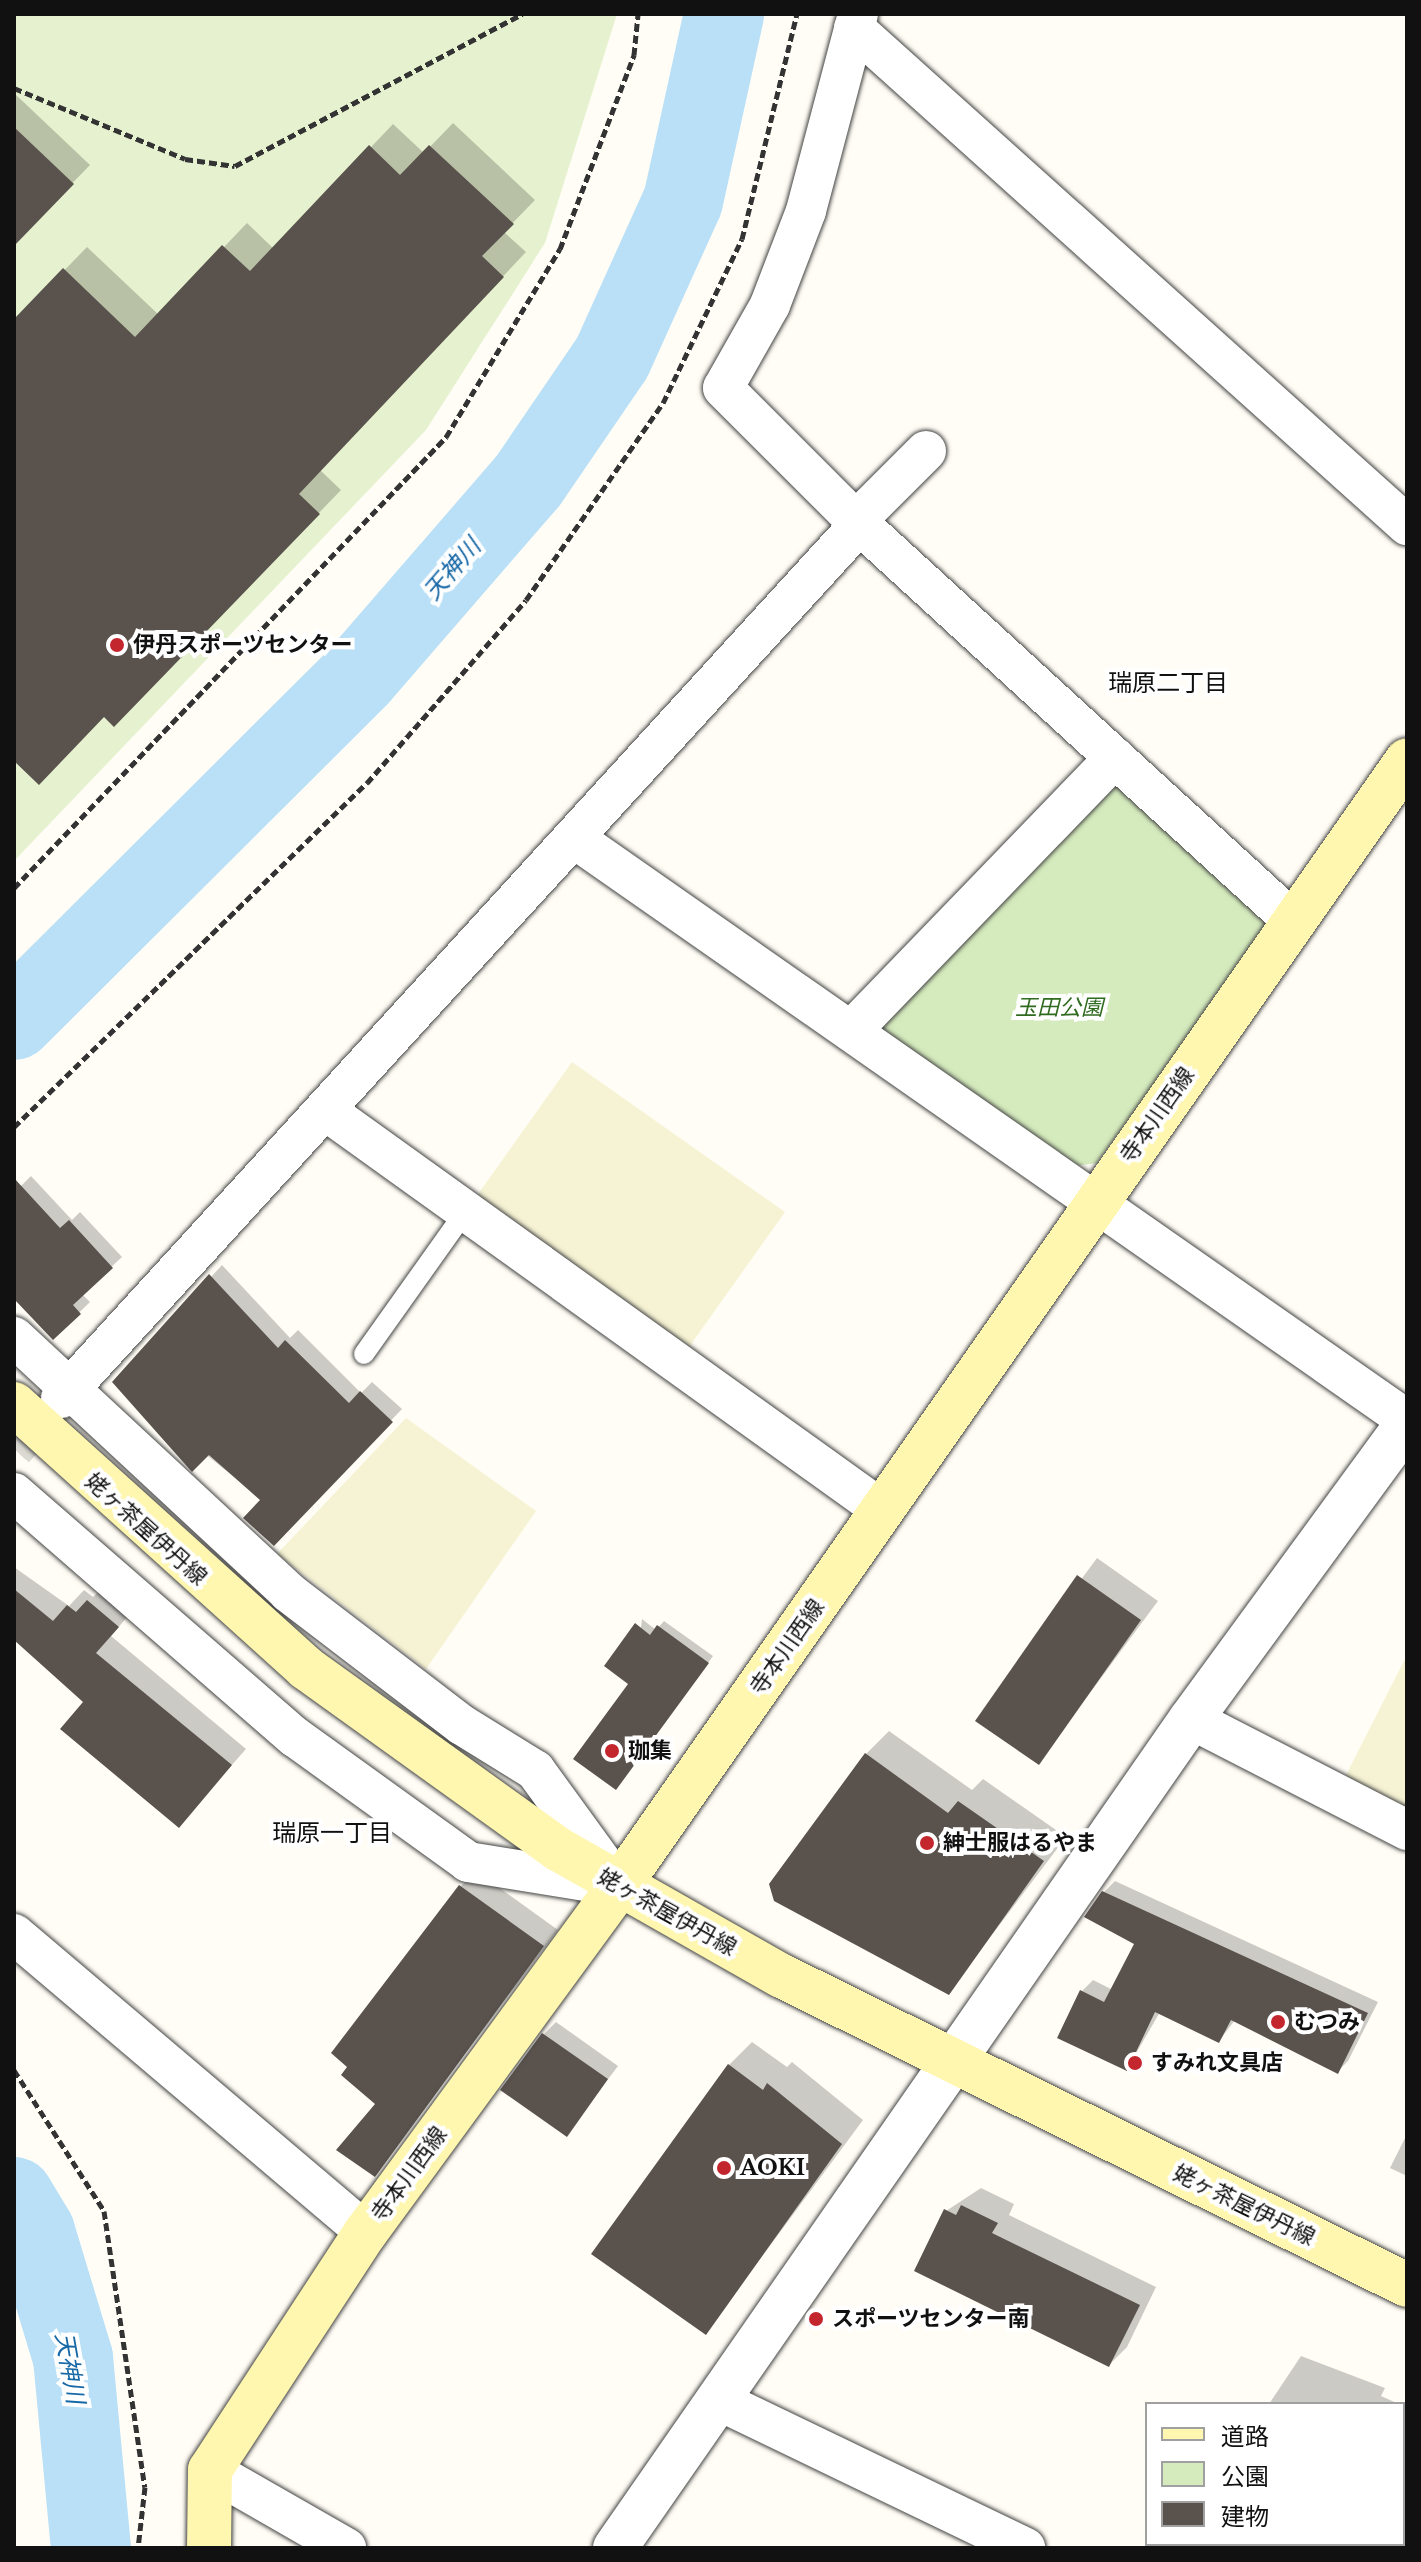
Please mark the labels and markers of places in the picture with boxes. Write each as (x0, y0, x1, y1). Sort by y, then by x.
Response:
place label: 伊丹スポーツセンター (133, 632, 353, 658)
marker: 伊丹スポーツセンター (108, 636, 126, 654)
place label: 珈集 (628, 1738, 672, 1764)
marker: 珈集 (603, 1742, 621, 1760)
place label: 紳士服はるやま (943, 1830, 1097, 1856)
marker: 紳士服はるやま (918, 1834, 936, 1852)
place label: むつみ (1294, 2009, 1360, 2035)
marker: むつみ (1269, 2013, 1287, 2031)
place label: すみれ文具店 (1151, 2050, 1283, 2076)
marker: すみれ文具店 (1126, 2054, 1144, 2072)
place label: AOKI (740, 2155, 805, 2181)
marker: AOKI (715, 2159, 733, 2177)
place label: スポーツセンター南 (832, 2306, 1030, 2332)
marker: スポーツセンター南 (807, 2310, 825, 2328)

